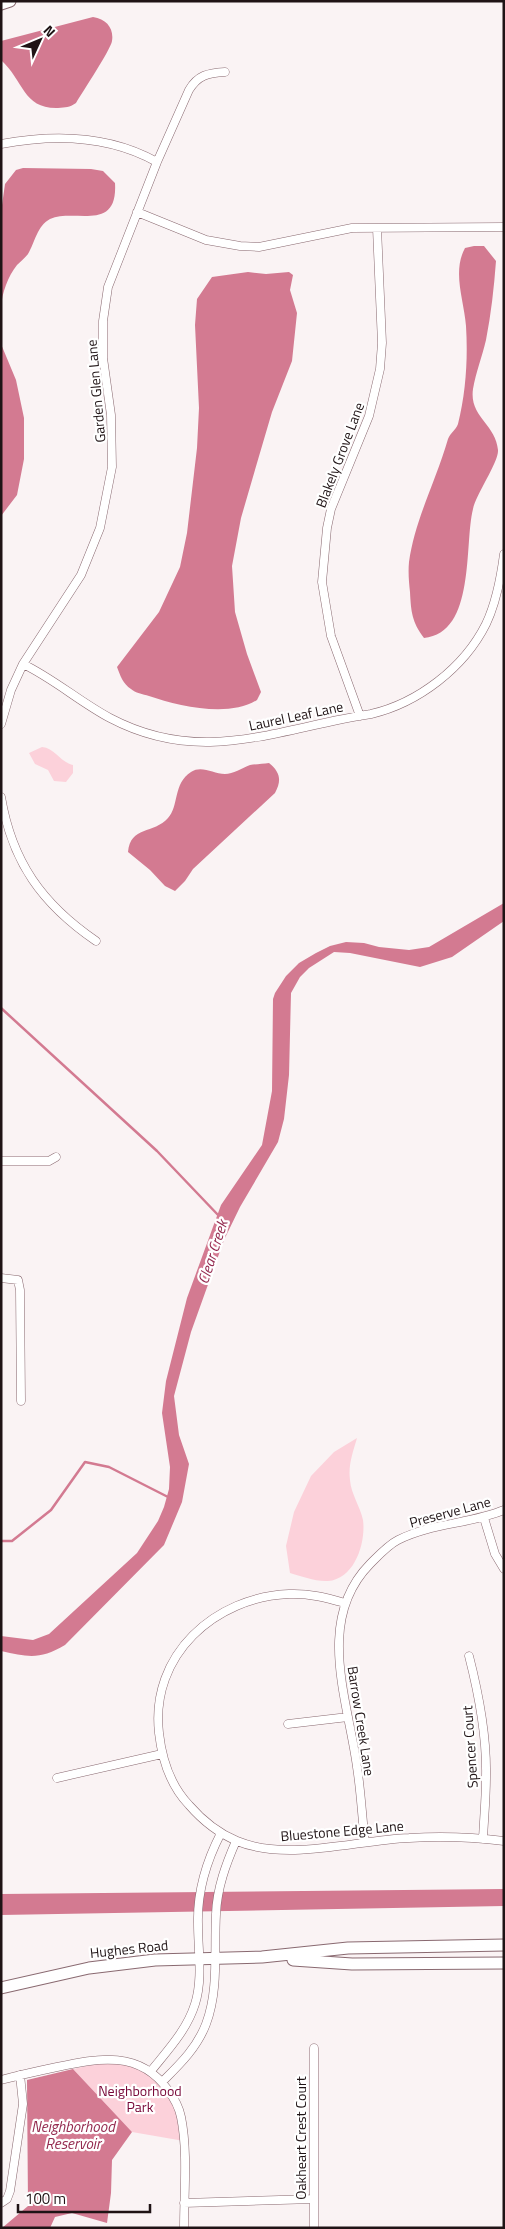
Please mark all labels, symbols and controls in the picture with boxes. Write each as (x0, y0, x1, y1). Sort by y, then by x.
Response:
north arrow (15, 15, 65, 65)
text: N (39, 20, 61, 41)
street label: Garden Glen Lane (81, 339, 110, 443)
street label: Blakely Grove Lane (310, 399, 369, 510)
street label: Laurel Leaf Lane (247, 695, 345, 736)
water label: Clear Creek (191, 1215, 234, 1287)
street label: Preserve Lane (407, 1491, 493, 1532)
street label: Barrow Creek Lane (342, 1665, 381, 1777)
street label: Spencer Court (456, 1705, 483, 1789)
street label: Bluestone Edge Lane (280, 1815, 404, 1846)
street label: Hughes Road (89, 1934, 169, 1963)
street label: Oakheart Crest Court (290, 2076, 311, 2200)
park label: Neighborhood Park (98, 2080, 182, 2117)
water label: Neighborhood Reservoir (31, 2115, 116, 2155)
scale bar (18, 2182, 150, 2214)
text: 100 m (25, 2187, 66, 2210)

